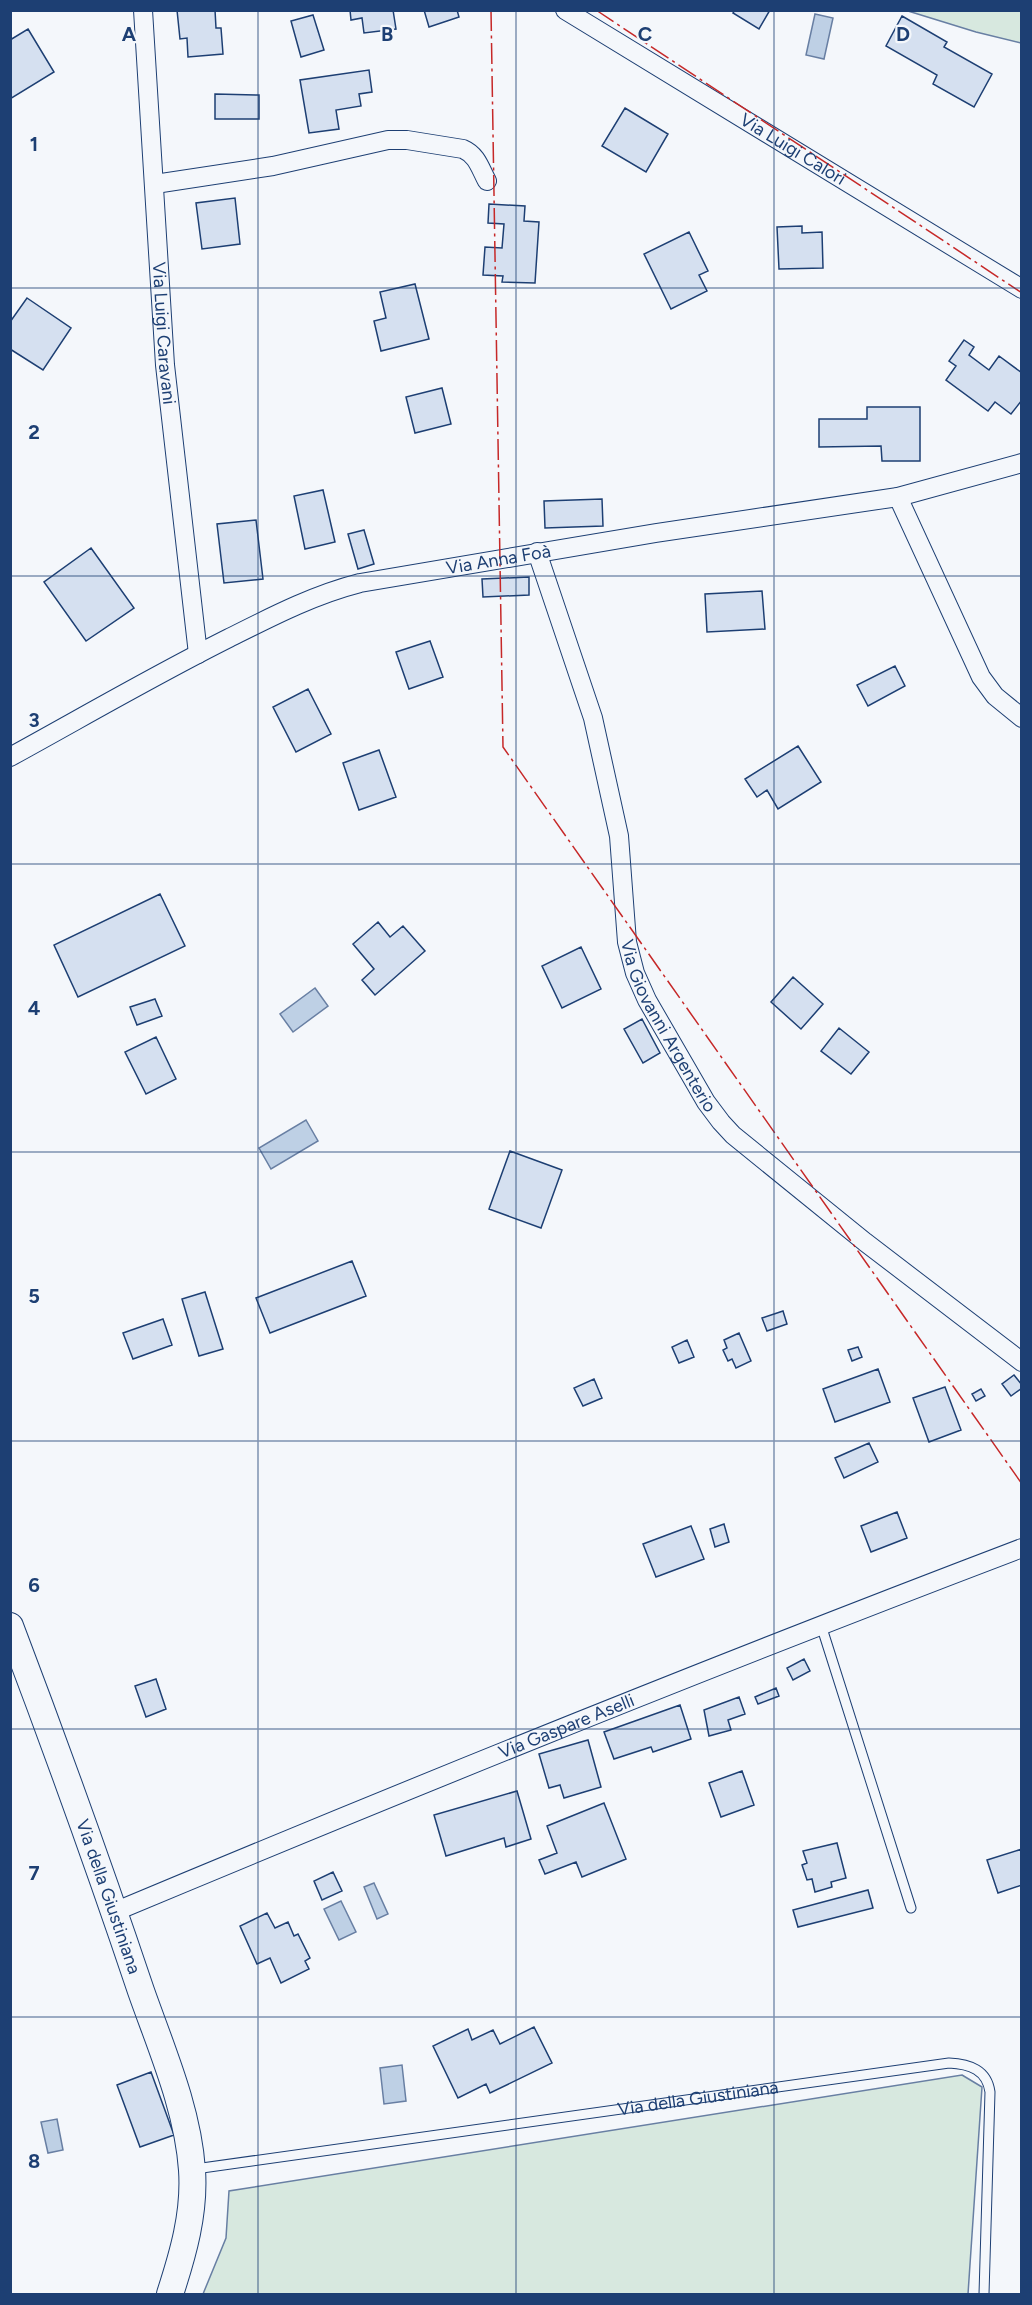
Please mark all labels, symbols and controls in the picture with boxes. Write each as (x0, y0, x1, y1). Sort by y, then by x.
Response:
text: A (122, 22, 137, 46)
text: B (381, 22, 393, 46)
text: C (638, 22, 652, 46)
text: D (896, 22, 910, 46)
street label: Via Luigi Calori (736, 108, 850, 190)
text: 1 (30, 132, 38, 156)
street label: Via Luigi Caravani (148, 261, 180, 406)
text: 2 (28, 420, 40, 444)
street label: Via Anna Foà (445, 540, 552, 579)
text: 3 (28, 708, 40, 732)
street label: Via Giovanni Argenterio (616, 937, 721, 1117)
text: 4 (28, 996, 41, 1020)
text: 5 (28, 1284, 40, 1308)
text: 6 (28, 1573, 40, 1597)
street label: Via Gaspare Aselli (495, 1689, 637, 1763)
street label: Via della Giustiniana (71, 1816, 145, 1977)
text: 7 (28, 1861, 40, 1885)
street label: Via della Giustiniana (616, 2076, 780, 2120)
text: 8 (28, 2149, 40, 2173)

